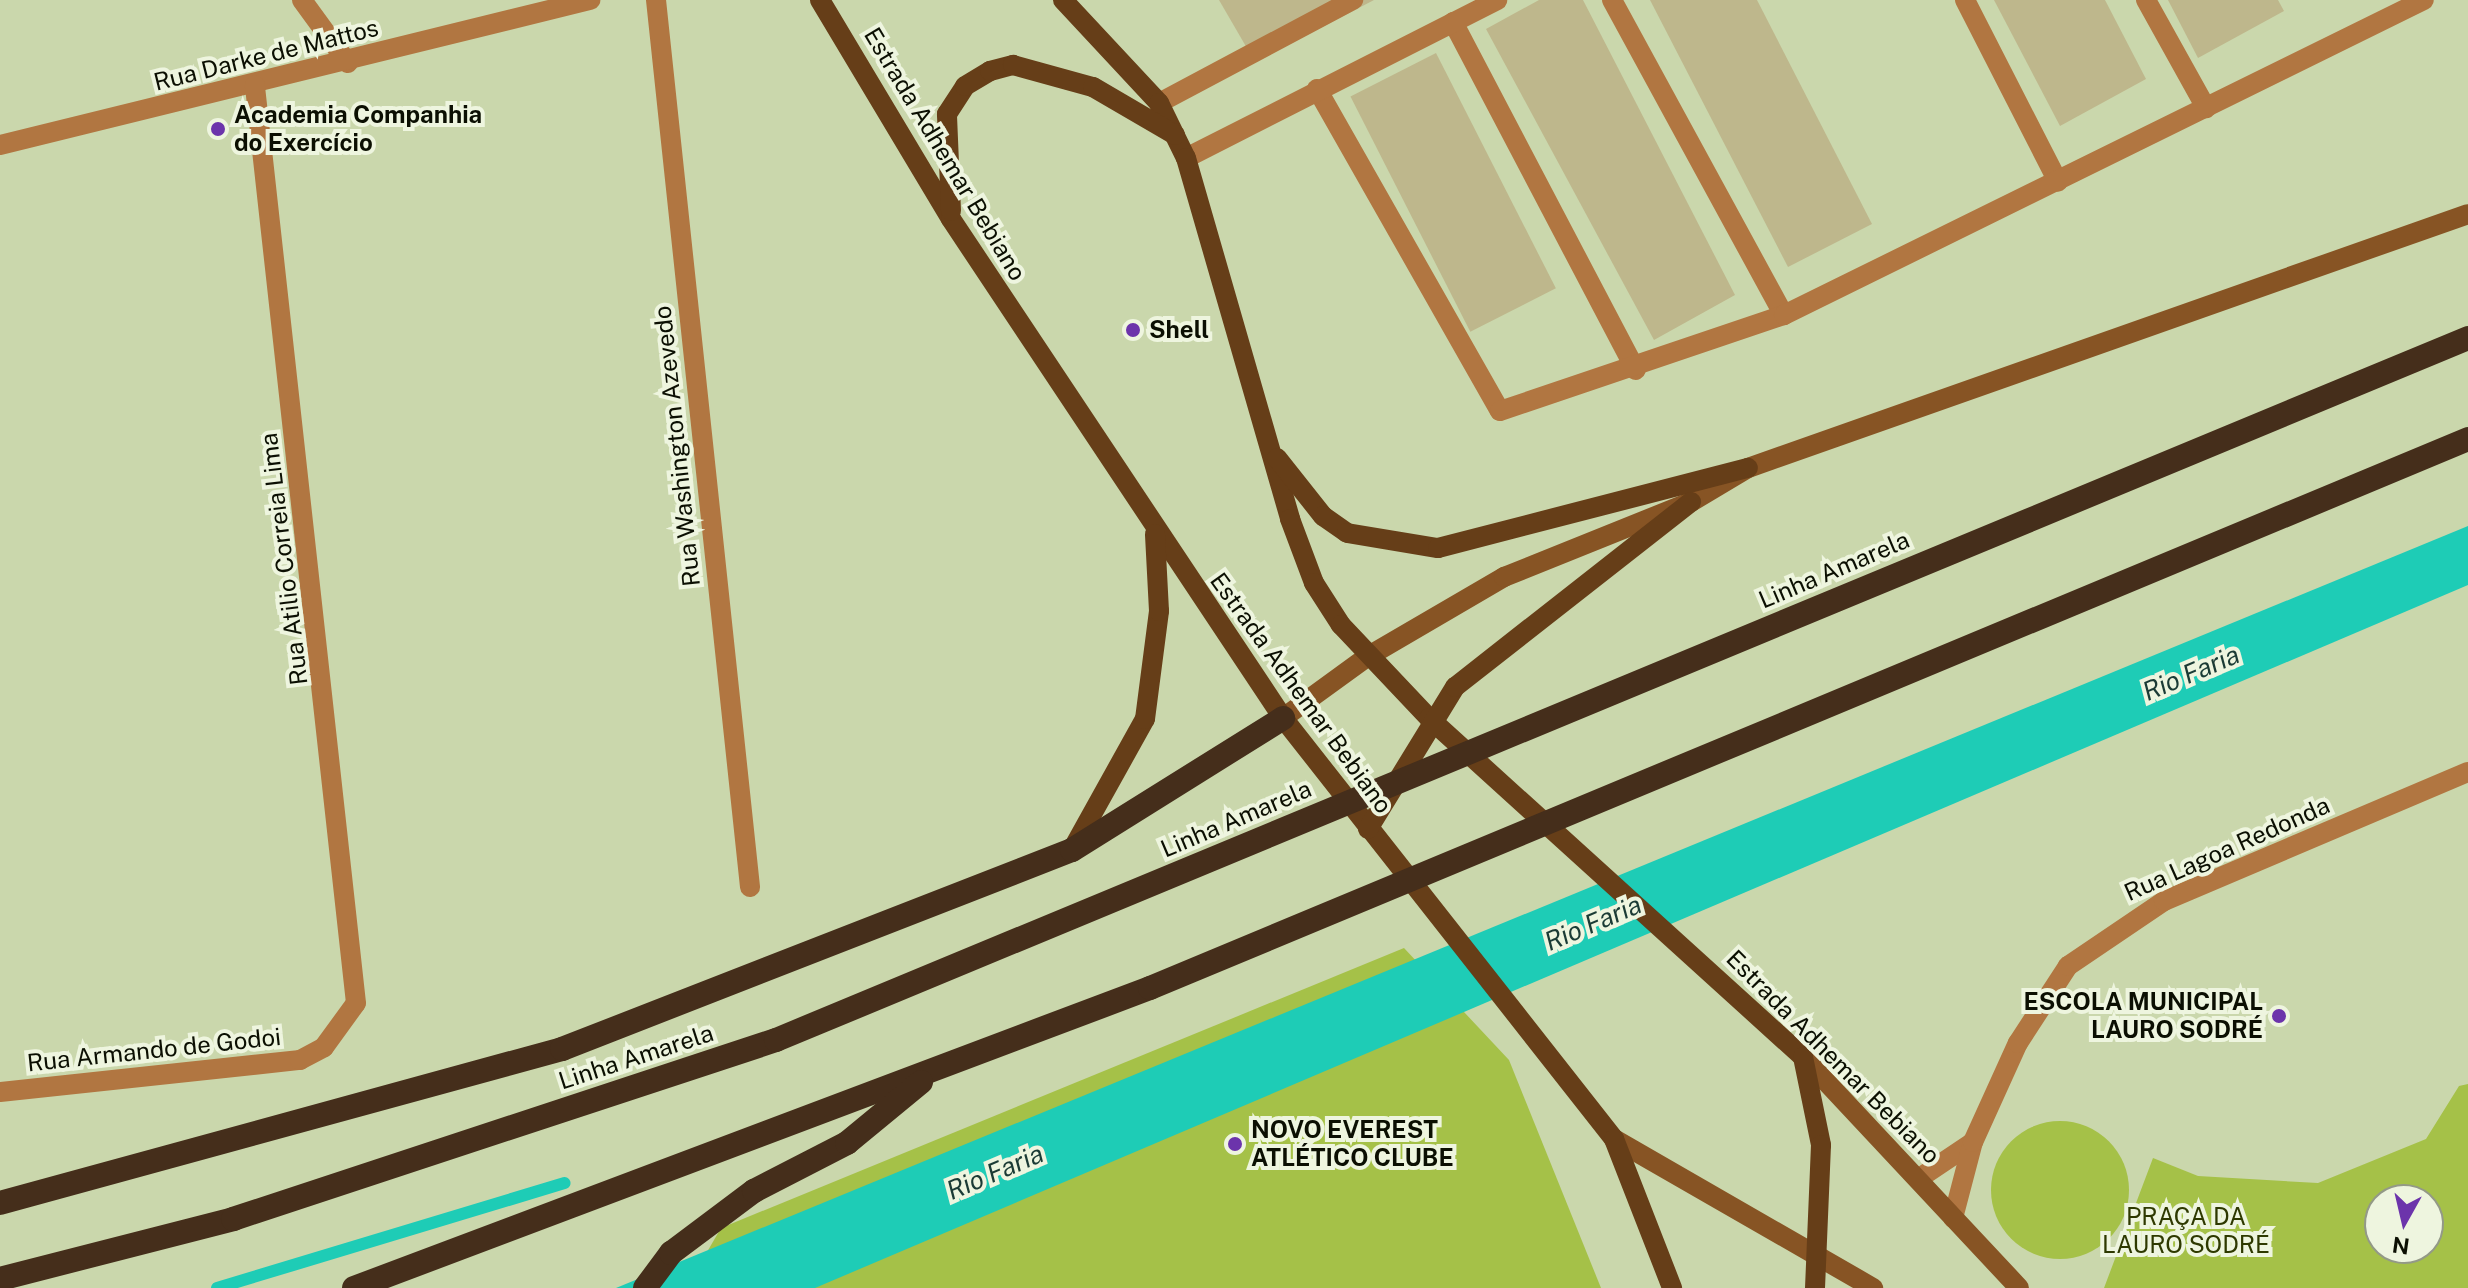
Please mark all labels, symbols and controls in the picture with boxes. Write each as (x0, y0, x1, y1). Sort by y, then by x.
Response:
street label: Rua Darke de Mattos (150, 13, 382, 97)
street label: Estrada Adhemar Bebiano (858, 22, 1032, 286)
place label: Academia Companhia do Exercício (234, 101, 482, 157)
marker: Academia Companhia do Exercício (209, 120, 227, 138)
street label: Rua Washington Azevedo (648, 304, 706, 588)
place label: Shell (1149, 316, 1209, 344)
marker: Shell (1124, 321, 1142, 339)
street label: Rua Atilio Correia Lima (254, 431, 314, 687)
street label: Linha Amarela (1754, 525, 1914, 615)
street label: Estrada Adhemar Bebiano (1204, 567, 1398, 819)
water label: Rio Faria (2138, 639, 2244, 707)
street label: Linha Amarela (1156, 774, 1316, 864)
street label: Rua Lagoa Redonda (2120, 791, 2334, 907)
water label: Rio Faria (1540, 889, 1646, 957)
street label: Estrada Adhemar Bebiano (1720, 944, 1946, 1170)
place label: ESCOLA MUNICIPAL LAURO SODRÉ (2023, 988, 2263, 1044)
marker: ESCOLA MUNICIPAL LAURO SODRÉ (2270, 1007, 2288, 1025)
street label: Linha Amarela (555, 1018, 717, 1096)
street label: Rua Armando de Godoi (25, 1022, 283, 1078)
place label: NOVO EVEREST ATLÉTICO CLUBE (1251, 1116, 1454, 1172)
marker: NOVO EVEREST ATLÉTICO CLUBE (1226, 1135, 1244, 1153)
water label: Rio Faria (942, 1138, 1048, 1206)
north arrow (2364, 1184, 2444, 1264)
park label: PRAÇA DA LAURO SODRÉ (2102, 1203, 2270, 1259)
text: N (2391, 1232, 2411, 1260)

